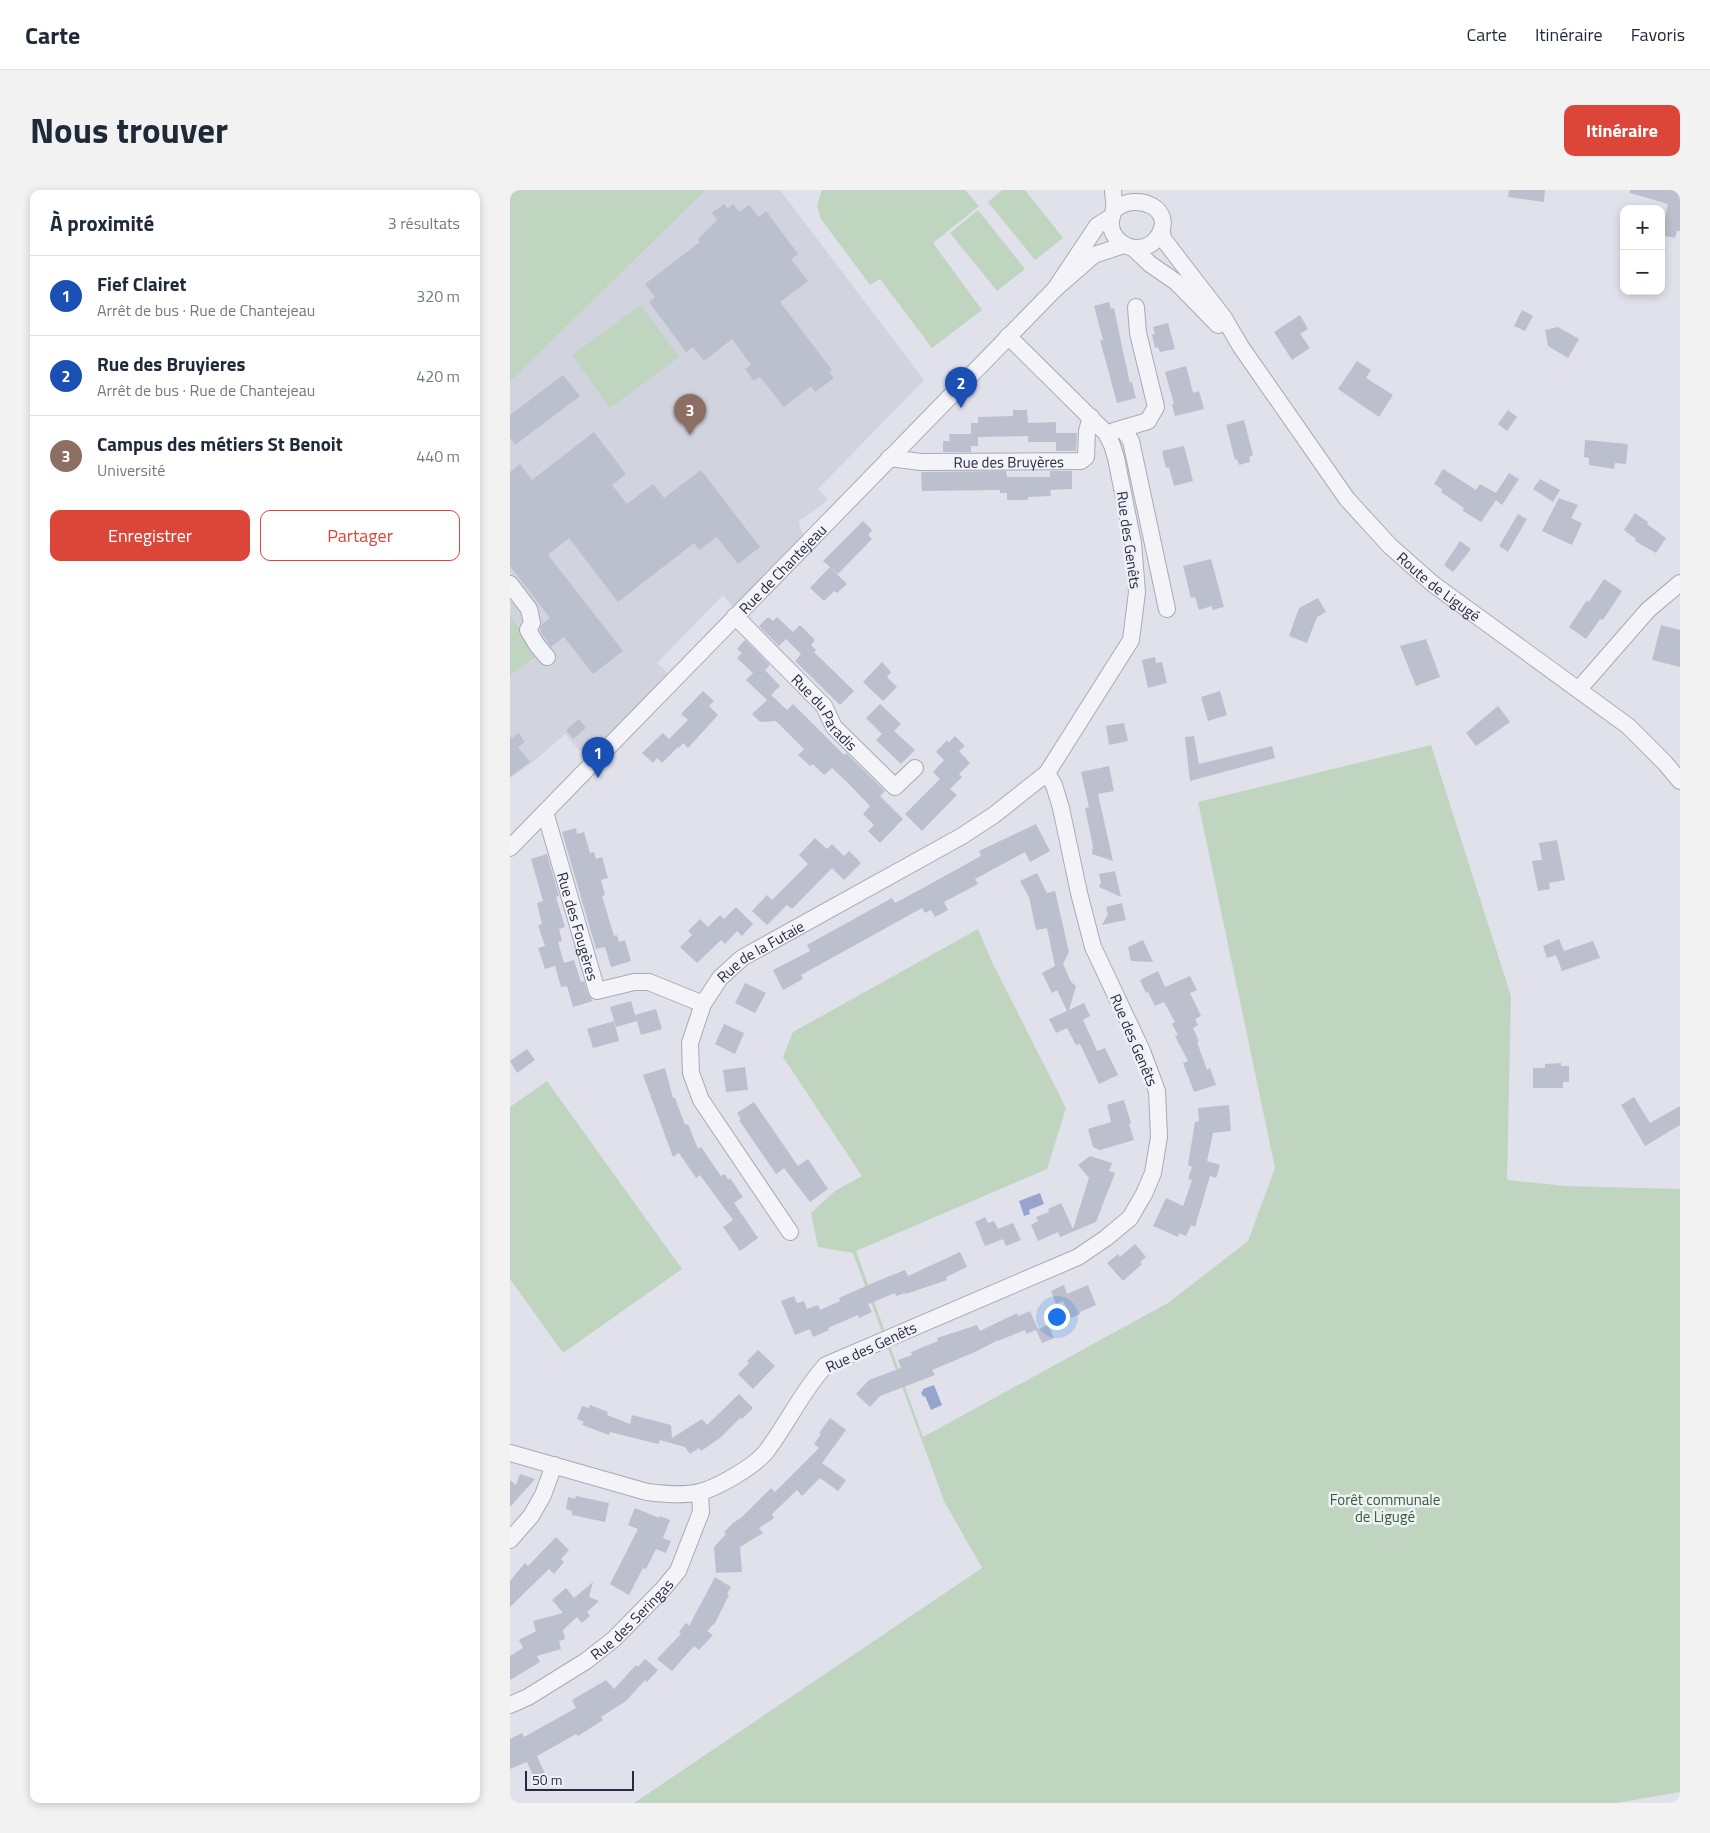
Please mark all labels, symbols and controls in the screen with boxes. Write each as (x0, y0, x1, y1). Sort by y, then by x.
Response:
text: Carte (25, 17, 80, 53)
text: Carte (1466, 21, 1507, 48)
text: Itinéraire (1535, 21, 1603, 48)
text: Favoris (1631, 21, 1685, 48)
text: Nous trouver (30, 103, 228, 157)
button: Itinéraire (1564, 105, 1680, 156)
map controls (1620, 205, 1665, 295)
button: + (1620, 205, 1665, 250)
text: À proximité (50, 207, 154, 239)
text: 3 résultats (388, 211, 460, 235)
button: − (1620, 250, 1665, 295)
text: Fief Clairet (97, 269, 186, 298)
text: 1 (62, 284, 70, 308)
text: 320 m (416, 284, 460, 308)
text: Arrêt de bus · Rue de Chantejeau (97, 298, 315, 322)
text: Rue des Bruyieres (97, 349, 245, 378)
text: 2 (62, 364, 70, 388)
text: 420 m (416, 364, 460, 388)
pin: 2 (945, 367, 977, 408)
text: Arrêt de bus · Rue de Chantejeau (97, 378, 315, 402)
pin: 3 (674, 394, 706, 435)
text: Campus des métiers St Benoit (97, 429, 343, 458)
text: 3 (62, 444, 70, 468)
text: 440 m (416, 444, 460, 468)
street label: Rue des Bruyères (953, 450, 1064, 473)
text: Université (97, 458, 165, 482)
street label: Rue des Genêts (1111, 490, 1147, 590)
button: Enregistrer (50, 510, 250, 561)
button: Partager (260, 510, 460, 561)
street label: Rue de Chantejeau (733, 519, 832, 619)
street label: Route de Ligugé (1392, 546, 1486, 627)
street label: Rue du Paradis (786, 668, 863, 756)
pin: 1 (582, 737, 614, 778)
street label: Rue des Fougères (551, 869, 605, 983)
street label: Rue de la Futaie (711, 914, 808, 987)
street label: Rue des Genêts (1104, 990, 1164, 1090)
your location (1044, 1304, 1070, 1330)
street label: Rue des Genêts (822, 1316, 920, 1378)
park label: Forêt communale de Ligugé (1330, 1488, 1440, 1528)
street label: Rue des Seringas (585, 1573, 679, 1665)
scale bar (525, 1768, 634, 1791)
text: 50 m (532, 1769, 562, 1790)

